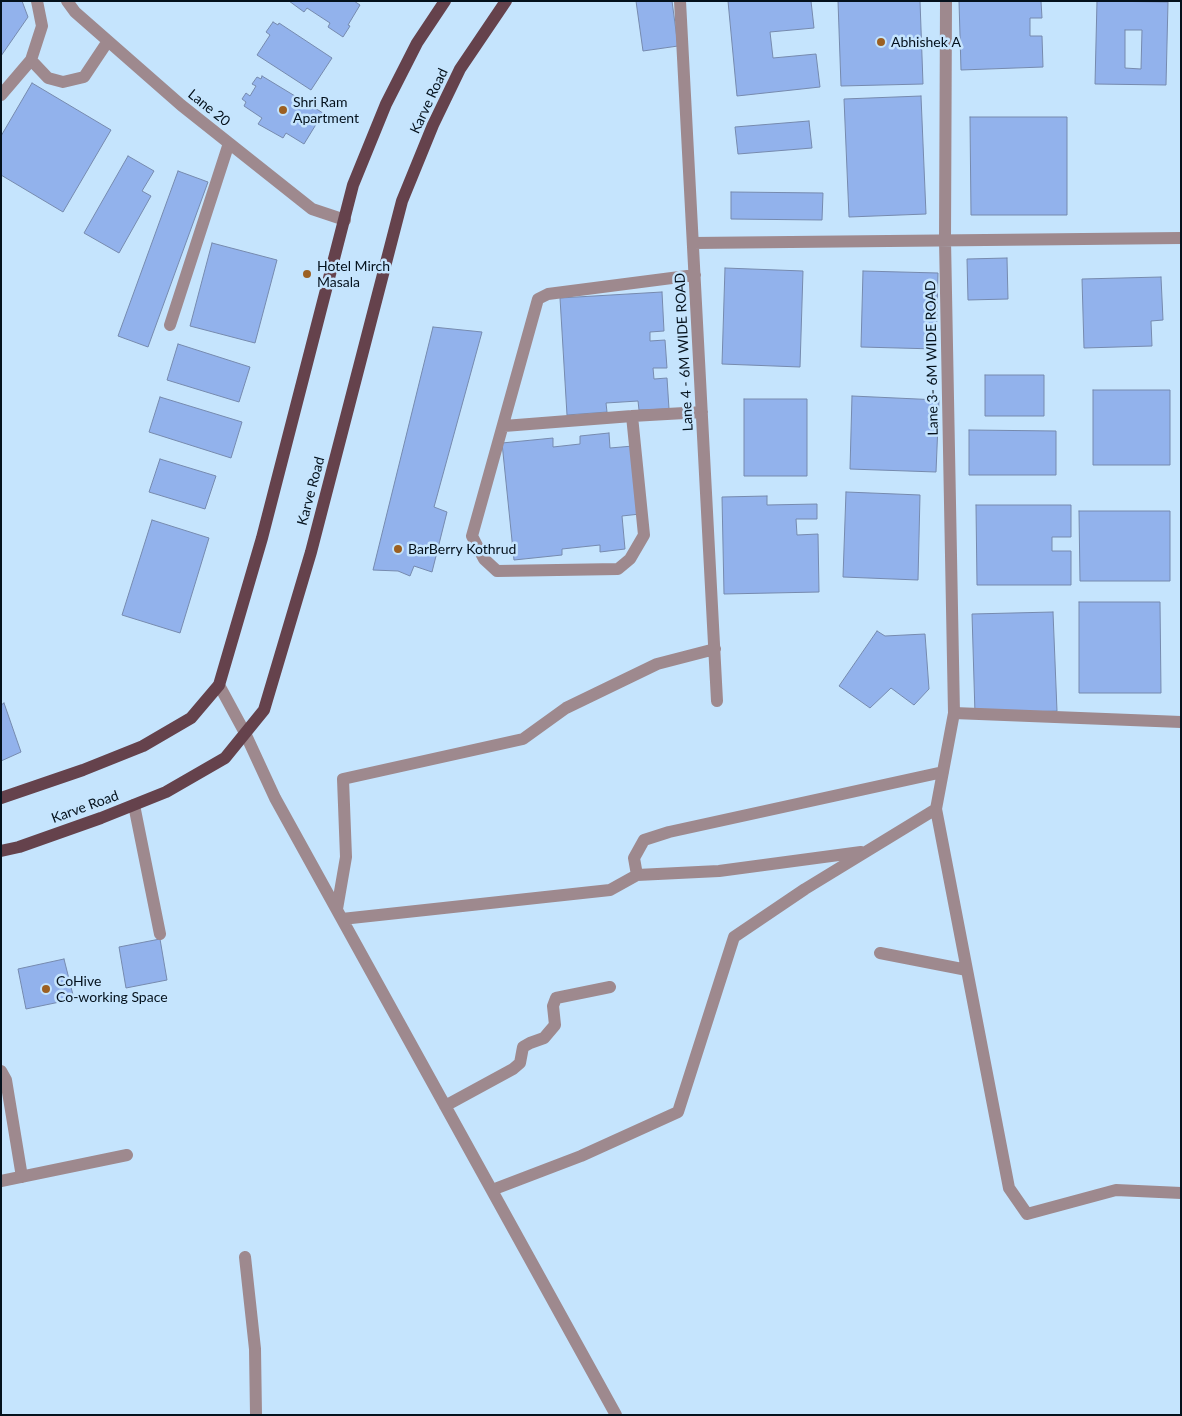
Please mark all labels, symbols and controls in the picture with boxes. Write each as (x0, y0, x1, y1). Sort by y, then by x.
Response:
place label: Abhishek A (891, 34, 961, 50)
marker: Abhishek A (875, 36, 887, 48)
street label: Karve Road (407, 66, 451, 136)
street label: Lane 20 (185, 86, 233, 130)
place label: Shri Ram Apartment (293, 94, 359, 126)
marker: Shri Ram Apartment (277, 104, 289, 116)
place label: Hotel Mirch Masala (317, 258, 390, 290)
marker: Hotel Mirch Masala (301, 268, 313, 280)
street label: Lane 4 - 6M WIDE ROAD (671, 272, 697, 432)
street label: Lane 3- 6M WIDE ROAD (922, 280, 942, 436)
street label: Karve Road (294, 455, 328, 527)
place label: BarBerry Kothrud (408, 541, 516, 557)
marker: BarBerry Kothrud (392, 543, 404, 555)
street label: Karve Road (49, 787, 121, 827)
place label: CoHive Co-working Space (56, 973, 168, 1006)
marker: CoHive Co-working Space (40, 983, 52, 995)

